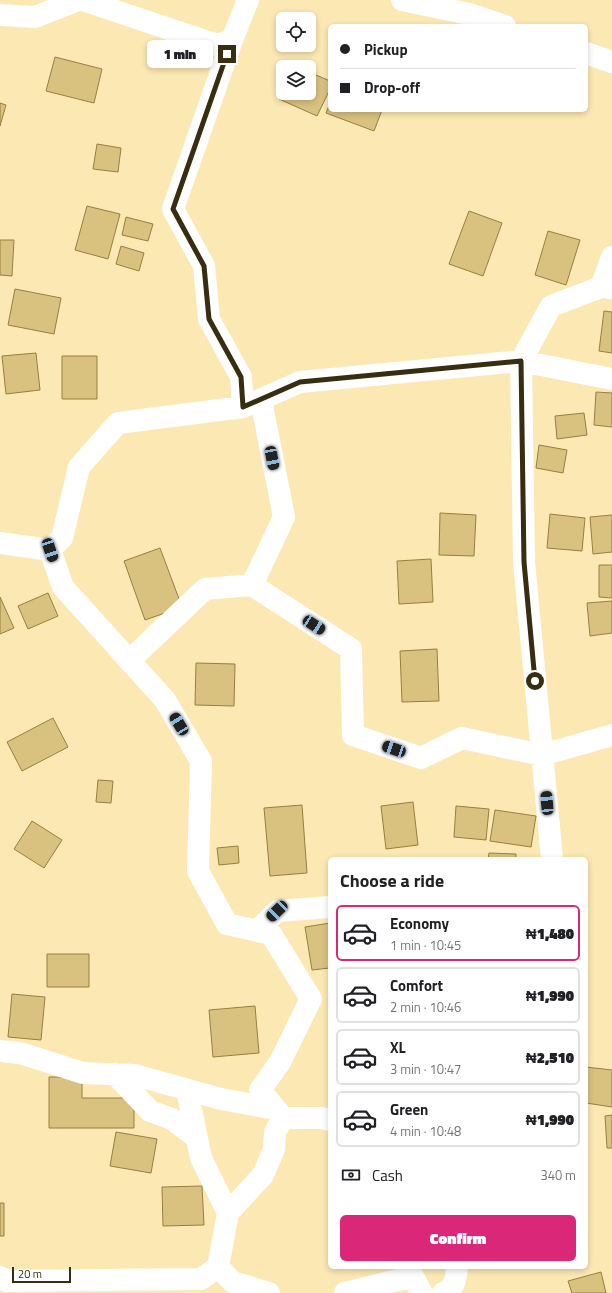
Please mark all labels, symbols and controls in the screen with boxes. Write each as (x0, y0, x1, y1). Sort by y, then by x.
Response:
map controls (276, 12, 316, 100)
button: locate (276, 12, 316, 52)
text: Pickup (364, 38, 408, 61)
callout: 1 min (147, 40, 213, 68)
text: 1 min (164, 44, 196, 64)
route end (218, 45, 236, 63)
button: layers (276, 60, 316, 100)
text: Drop-off (364, 76, 420, 99)
car (264, 445, 280, 471)
car (40, 537, 60, 563)
car (301, 613, 327, 637)
route start (526, 672, 544, 690)
car (168, 711, 190, 737)
car (381, 739, 407, 759)
car (540, 791, 554, 815)
text: Choose a ride (340, 867, 444, 894)
car (264, 898, 290, 924)
text: Economy (390, 912, 449, 935)
icon: car (342, 915, 378, 951)
text: ₦1,480 (526, 922, 574, 945)
text: 1 min · 10:45 (390, 935, 461, 955)
text: Comfort (390, 974, 443, 997)
icon: car (342, 977, 378, 1013)
text: ₦1,990 (526, 984, 574, 1007)
text: 2 min · 10:46 (390, 997, 461, 1017)
text: XL (390, 1036, 406, 1059)
icon: car (342, 1039, 378, 1075)
text: ₦2,510 (526, 1046, 574, 1069)
text: 3 min · 10:47 (390, 1059, 461, 1079)
text: Green (390, 1098, 428, 1121)
icon: car (342, 1101, 378, 1137)
text: ₦1,990 (526, 1108, 574, 1131)
text: 4 min · 10:48 (390, 1121, 461, 1141)
icon: cash (340, 1164, 362, 1186)
text: Cash (372, 1164, 403, 1187)
text: 340 m (540, 1165, 576, 1185)
button: Confirm (340, 1215, 576, 1261)
scale bar (12, 1265, 71, 1284)
text: 20 m (18, 1266, 42, 1282)

